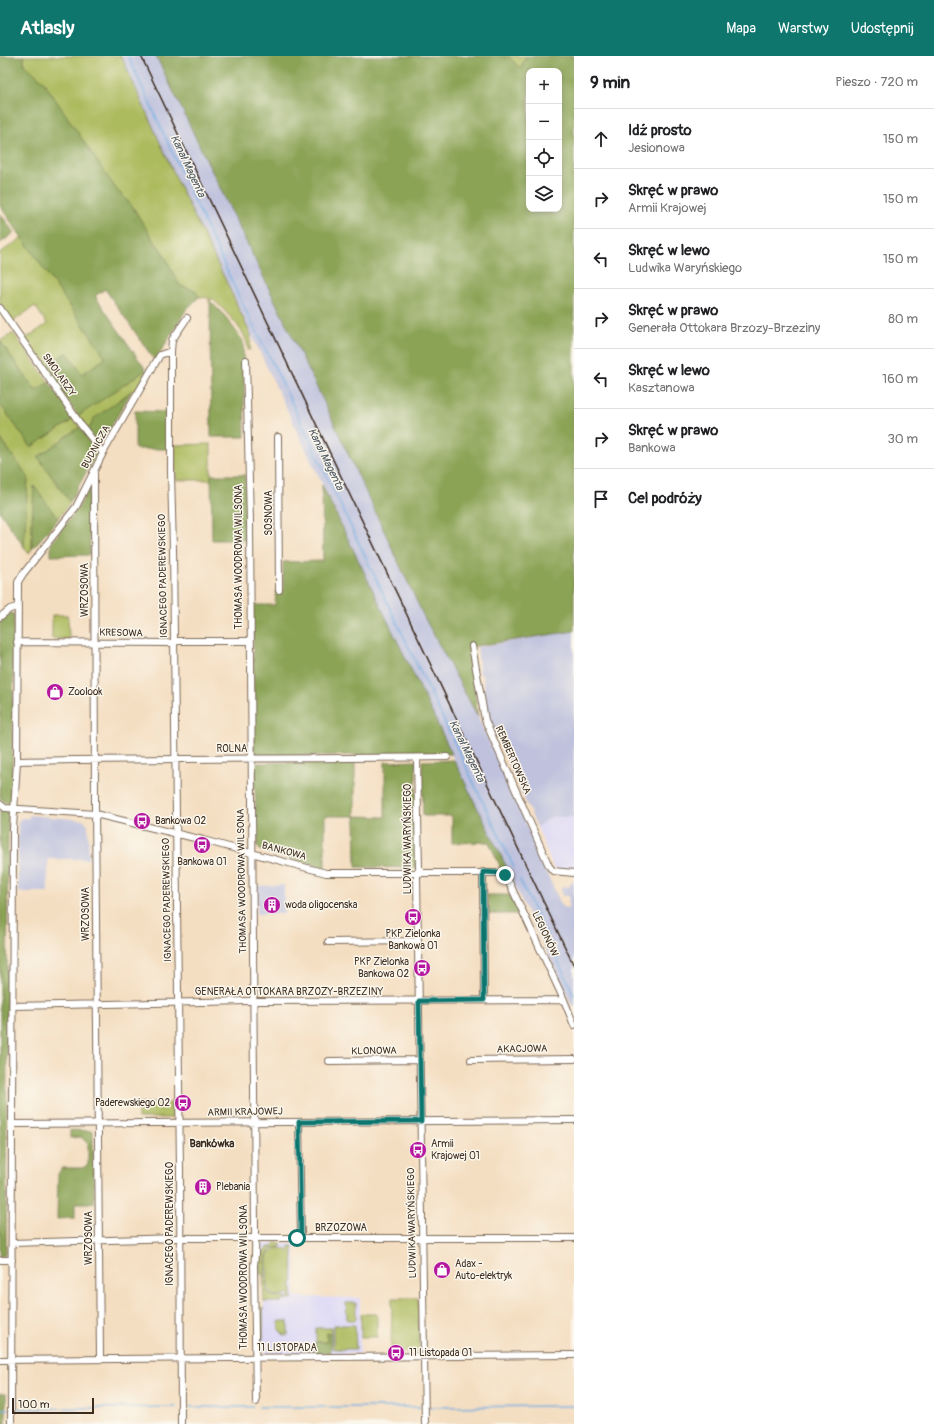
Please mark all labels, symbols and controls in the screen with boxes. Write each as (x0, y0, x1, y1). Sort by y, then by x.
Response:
text: Atlasly (20, 16, 74, 40)
text: Mapa (726, 20, 756, 37)
text: Warstwy (778, 20, 829, 37)
text: Udostępnij (851, 20, 914, 37)
map controls (526, 68, 562, 212)
button: + (526, 68, 562, 104)
text: 9 min (590, 72, 630, 93)
text: Pieszo · 720 m (835, 74, 918, 90)
button: − (526, 104, 562, 140)
text: Idź prosto (628, 121, 692, 140)
icon: ahead (590, 128, 612, 150)
text: 150 m (883, 131, 918, 147)
water label: Kanał Magenta (168, 133, 208, 200)
button: locate (526, 140, 562, 176)
text: Jesionowa (628, 140, 685, 156)
button: layers (526, 176, 562, 212)
text: Skręć w prawo (628, 181, 718, 200)
icon: right (590, 188, 612, 210)
text: 150 m (883, 191, 918, 207)
text: Armii Krajowej (628, 200, 707, 216)
text: Skręć w lewo (628, 241, 710, 260)
icon: left (590, 248, 612, 270)
text: 150 m (883, 251, 918, 267)
text: Ludwika Waryńskiego (628, 260, 742, 276)
text: Skręć w prawo (628, 301, 718, 320)
icon: right (590, 308, 612, 330)
text: 80 m (888, 311, 918, 327)
text: Generała Ottokara Brzozy-Brzeziny (628, 320, 820, 336)
street label: SMOLARZY (40, 351, 78, 399)
text: Skręć w lewo (628, 361, 710, 380)
icon: left (590, 368, 612, 390)
text: 160 m (882, 371, 918, 387)
text: Kasztanowa (628, 380, 695, 396)
text: Skręć w prawo (628, 421, 718, 440)
street label: BUDNICZA (79, 423, 113, 471)
water label: Kanał Magenta (305, 426, 347, 493)
icon: right (590, 428, 612, 450)
text: 30 m (888, 431, 918, 447)
text: Bankowa (628, 440, 675, 456)
street label: THOMASA WOODROWA WILSONA (233, 484, 245, 630)
icon: arrive (590, 488, 612, 510)
text: Cel podróży (628, 489, 702, 508)
street label: SOSNOWA (263, 490, 275, 536)
street label: IGNACEGO PADEREWSKIEGO (156, 514, 170, 638)
street label: WRZOSOWA (79, 562, 91, 617)
street label: KRESOWA (99, 627, 143, 639)
shop icon: Zoolook (45, 682, 65, 702)
place label: Zoolook (68, 686, 103, 698)
water label: Kanał Magenta (446, 718, 488, 785)
street label: REMBERTOWSKA (493, 724, 534, 797)
street label: ROLNA (216, 743, 248, 755)
street label: LUDWIKA WARYŃSKIEGO (401, 784, 414, 894)
street label: THOMASA WOODROWA WILSONA (235, 808, 249, 954)
bus stop icon: Bankowa 02 (132, 811, 152, 831)
place label: Bankowa 02 (155, 815, 207, 827)
bus stop icon: Bankowa 01 (192, 835, 212, 855)
street label: IGNACEGO PADEREWSKIEGO (160, 838, 174, 962)
street label: BANKOWA (260, 839, 308, 863)
place label: Bankowa 01 (177, 856, 227, 868)
route end (496, 866, 514, 884)
street label: WRZOSOWA (80, 886, 92, 941)
building icon: woda oligocenska (262, 895, 282, 915)
place label: woda oligocenska (285, 899, 358, 911)
bus stop icon: PKP Zielonka Bankowa 01 (403, 907, 423, 927)
street label: LEGIONÓW (529, 909, 563, 959)
place label: PKP Zielonka Bankowa 01 (386, 928, 441, 952)
place label: PKP Zielonka Bankowa 02 (354, 956, 409, 980)
bus stop icon: PKP Zielonka Bankowa 02 (412, 958, 432, 978)
street label: GENERAŁA OTTOKARA BRZOZY-BRZEZINY (195, 986, 383, 998)
street label: AKACJOWA (497, 1043, 548, 1055)
street label: KLONOWA (351, 1045, 397, 1057)
bus stop icon: Paderewskiego 02 (173, 1093, 193, 1113)
place label: Paderewskiego 02 (95, 1097, 170, 1109)
street label: ARMII KRAJOWEJ (207, 1105, 283, 1119)
district label: Bankówka (190, 1137, 234, 1150)
place label: Armii Krajowej 01 (431, 1138, 480, 1162)
bus stop icon: Armii Krajowej 01 (408, 1140, 428, 1160)
street label: IGNACEGO PADEREWSKIEGO (164, 1162, 176, 1286)
street label: LUDWIKA WARYŃSKIEGO (404, 1168, 419, 1278)
building icon: Plebania (193, 1177, 213, 1197)
place label: Plebania (216, 1181, 251, 1193)
street label: THOMASA WOODROWA WILSONA (238, 1204, 250, 1350)
street label: WRZOSOWA (83, 1210, 95, 1265)
street label: BRZOZOWA (315, 1222, 368, 1234)
route start (288, 1229, 306, 1247)
place label: Adax - Auto-elektryk (455, 1258, 513, 1282)
shop icon: Adax - Auto-elektryk (432, 1260, 452, 1280)
street label: 11 LISTOPADA (257, 1342, 317, 1354)
bus stop icon: 11 Listopada 01 (386, 1343, 406, 1363)
place label: 11 Listopada 01 (409, 1347, 472, 1359)
scale bar (12, 1396, 94, 1415)
text: 100 m (18, 1398, 49, 1411)

